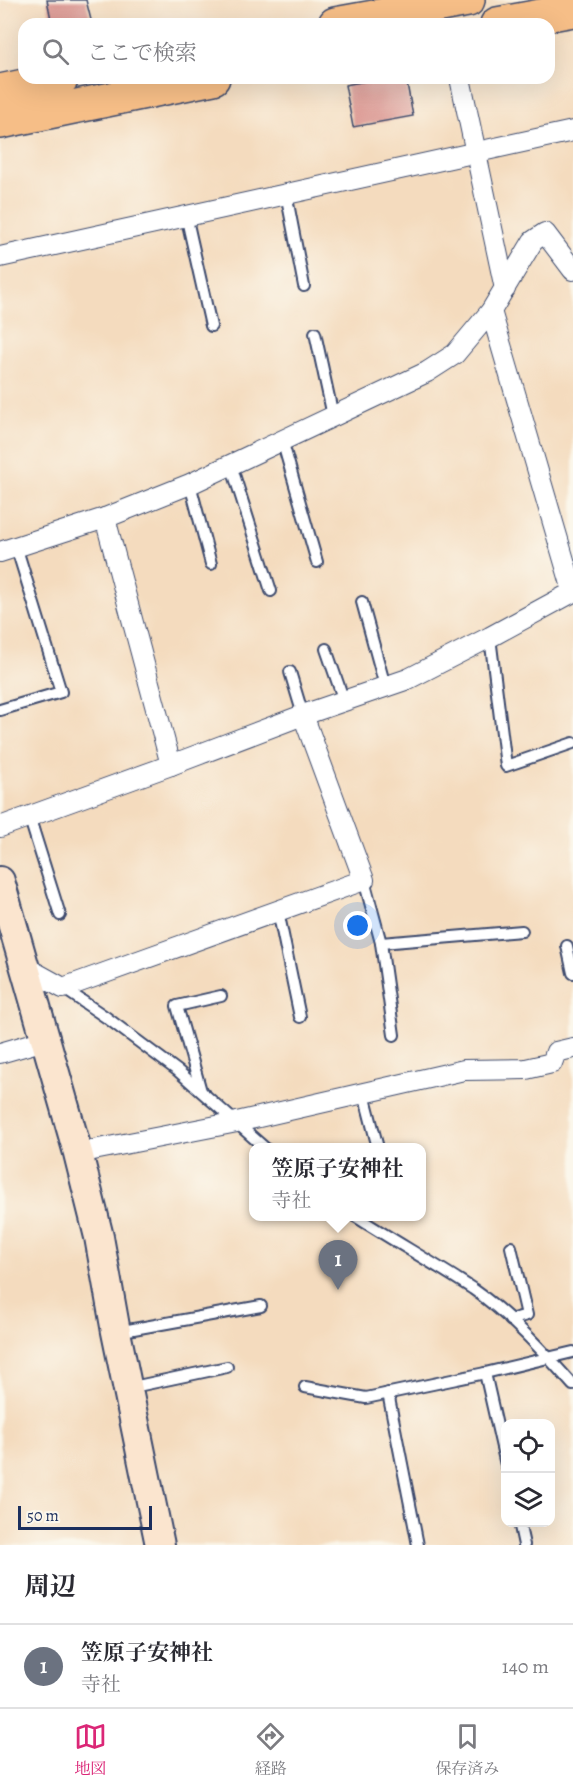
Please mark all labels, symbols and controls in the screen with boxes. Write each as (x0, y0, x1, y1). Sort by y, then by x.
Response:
search box (18, 18, 555, 84)
icon: search (39, 35, 72, 68)
text: ここで検索 (87, 38, 197, 68)
your location (343, 911, 372, 940)
popup (249, 1143, 426, 1221)
text: 笠原子安神社 (271, 1154, 404, 1184)
text: 寺社 (271, 1187, 311, 1214)
pin: 1 (318, 1240, 358, 1290)
map controls (501, 1419, 555, 1527)
button: locate (501, 1419, 555, 1473)
button: layers (501, 1473, 555, 1527)
scale bar (18, 1503, 152, 1530)
text: 50 m (27, 1505, 59, 1527)
text: 周辺 (24, 1569, 76, 1604)
text: 笠原子安神社 (81, 1638, 213, 1668)
text: 1 (40, 1653, 47, 1680)
text: 140 m (502, 1653, 549, 1680)
text: 寺社 (81, 1671, 121, 1698)
tab: 地図 (74, 1720, 107, 1780)
tab: 経路 (254, 1720, 287, 1780)
tab: 保存済み (435, 1720, 499, 1780)

